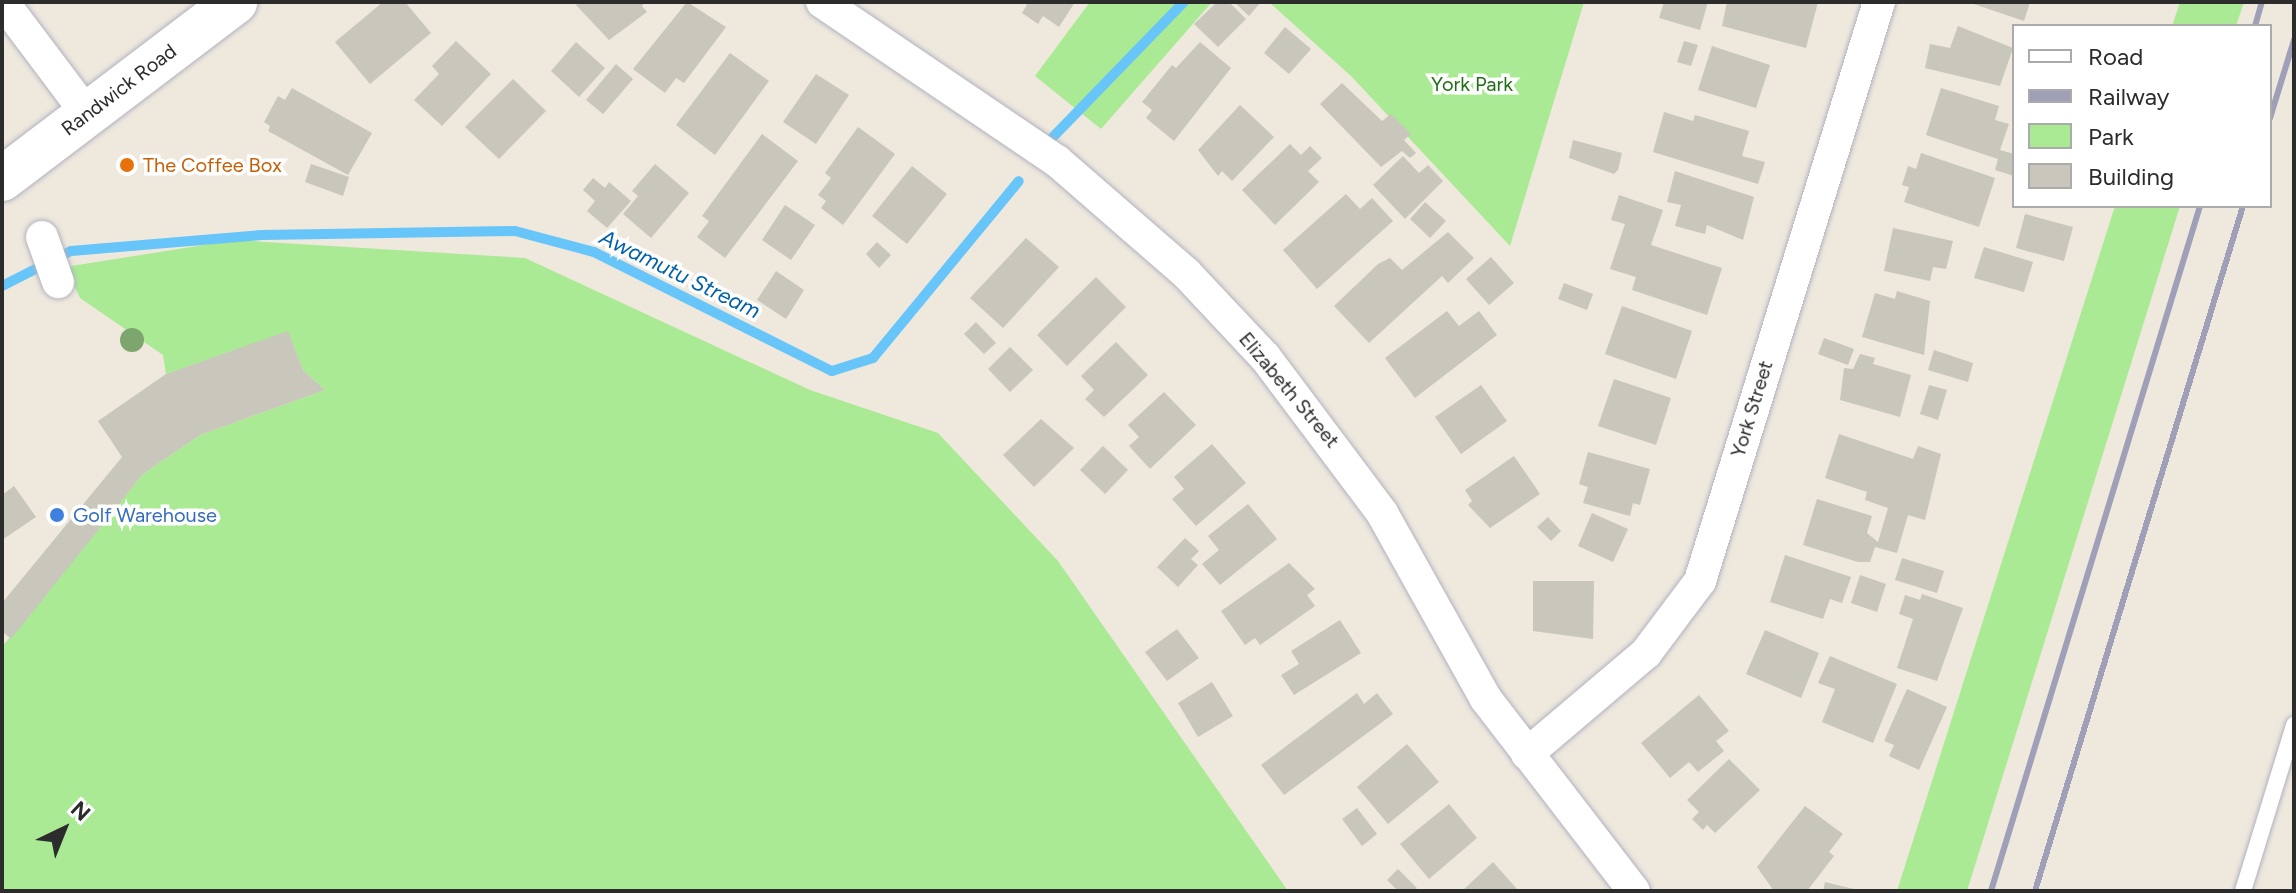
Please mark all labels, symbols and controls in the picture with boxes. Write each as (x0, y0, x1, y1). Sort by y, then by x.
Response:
legend (2012, 24, 2272, 208)
street label: Randwick Road (57, 39, 181, 141)
text: Road (2088, 42, 2143, 71)
park label: York Park (1431, 72, 1513, 96)
text: Railway (2088, 82, 2169, 111)
text: Park (2088, 122, 2134, 151)
place label: The Coffee Box (143, 153, 282, 177)
marker: The Coffee Box (118, 156, 136, 174)
text: Building (2088, 162, 2174, 191)
water label: Awamutu Stream (596, 224, 764, 324)
street label: Elizabeth Street (1234, 327, 1344, 453)
street label: York Street (1726, 358, 1778, 460)
place label: Golf Warehouse (73, 503, 217, 527)
marker: Golf Warehouse (48, 506, 66, 524)
north arrow (24, 789, 104, 869)
text: N (65, 795, 96, 827)

